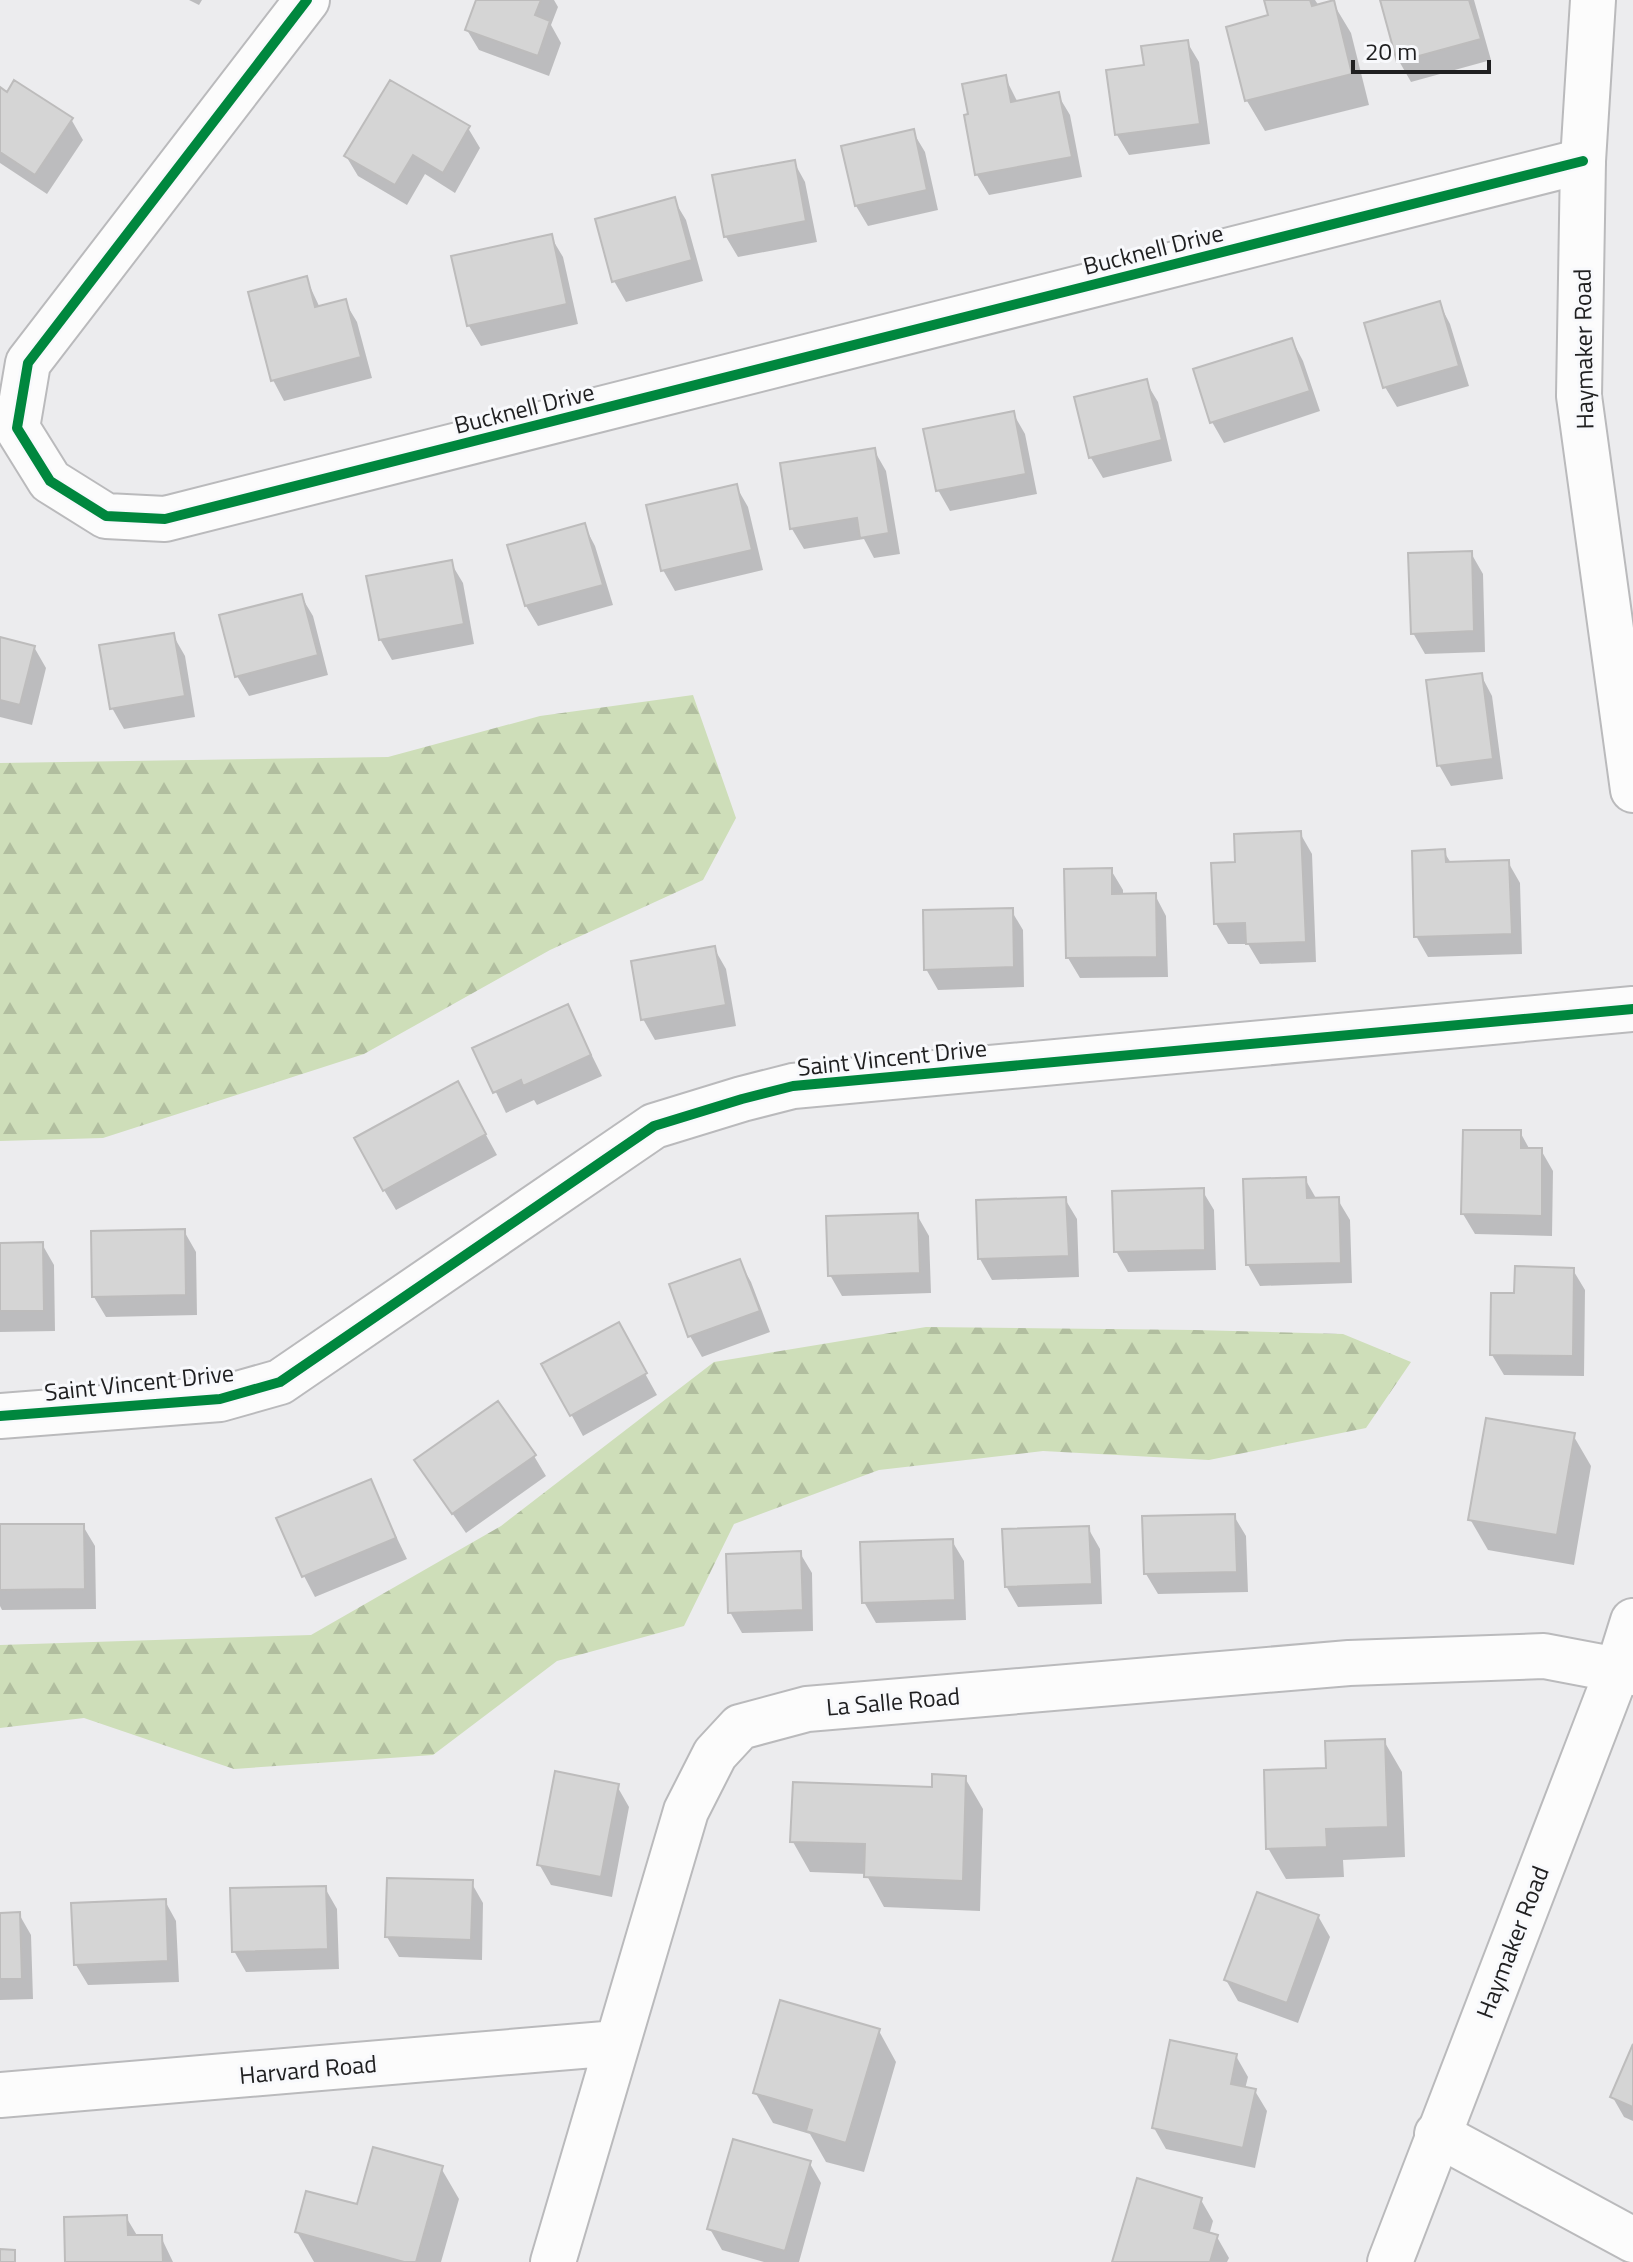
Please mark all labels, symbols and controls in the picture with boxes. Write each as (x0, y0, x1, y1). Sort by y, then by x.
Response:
scale bar (1353, 24, 1489, 74)
text: 20 m (1365, 33, 1417, 69)
street label: Bucknell Drive (1079, 214, 1227, 284)
street label: Haymaker Road (1564, 268, 1602, 430)
street label: Bucknell Drive (450, 373, 598, 443)
street label: Saint Vincent Drive (795, 1029, 989, 1085)
street label: Saint Vincent Drive (42, 1354, 236, 1410)
street label: La Salle Road (825, 1677, 961, 1725)
street label: Haymaker Road (1466, 1861, 1558, 2023)
street label: Harvard Road (238, 2045, 378, 2093)

